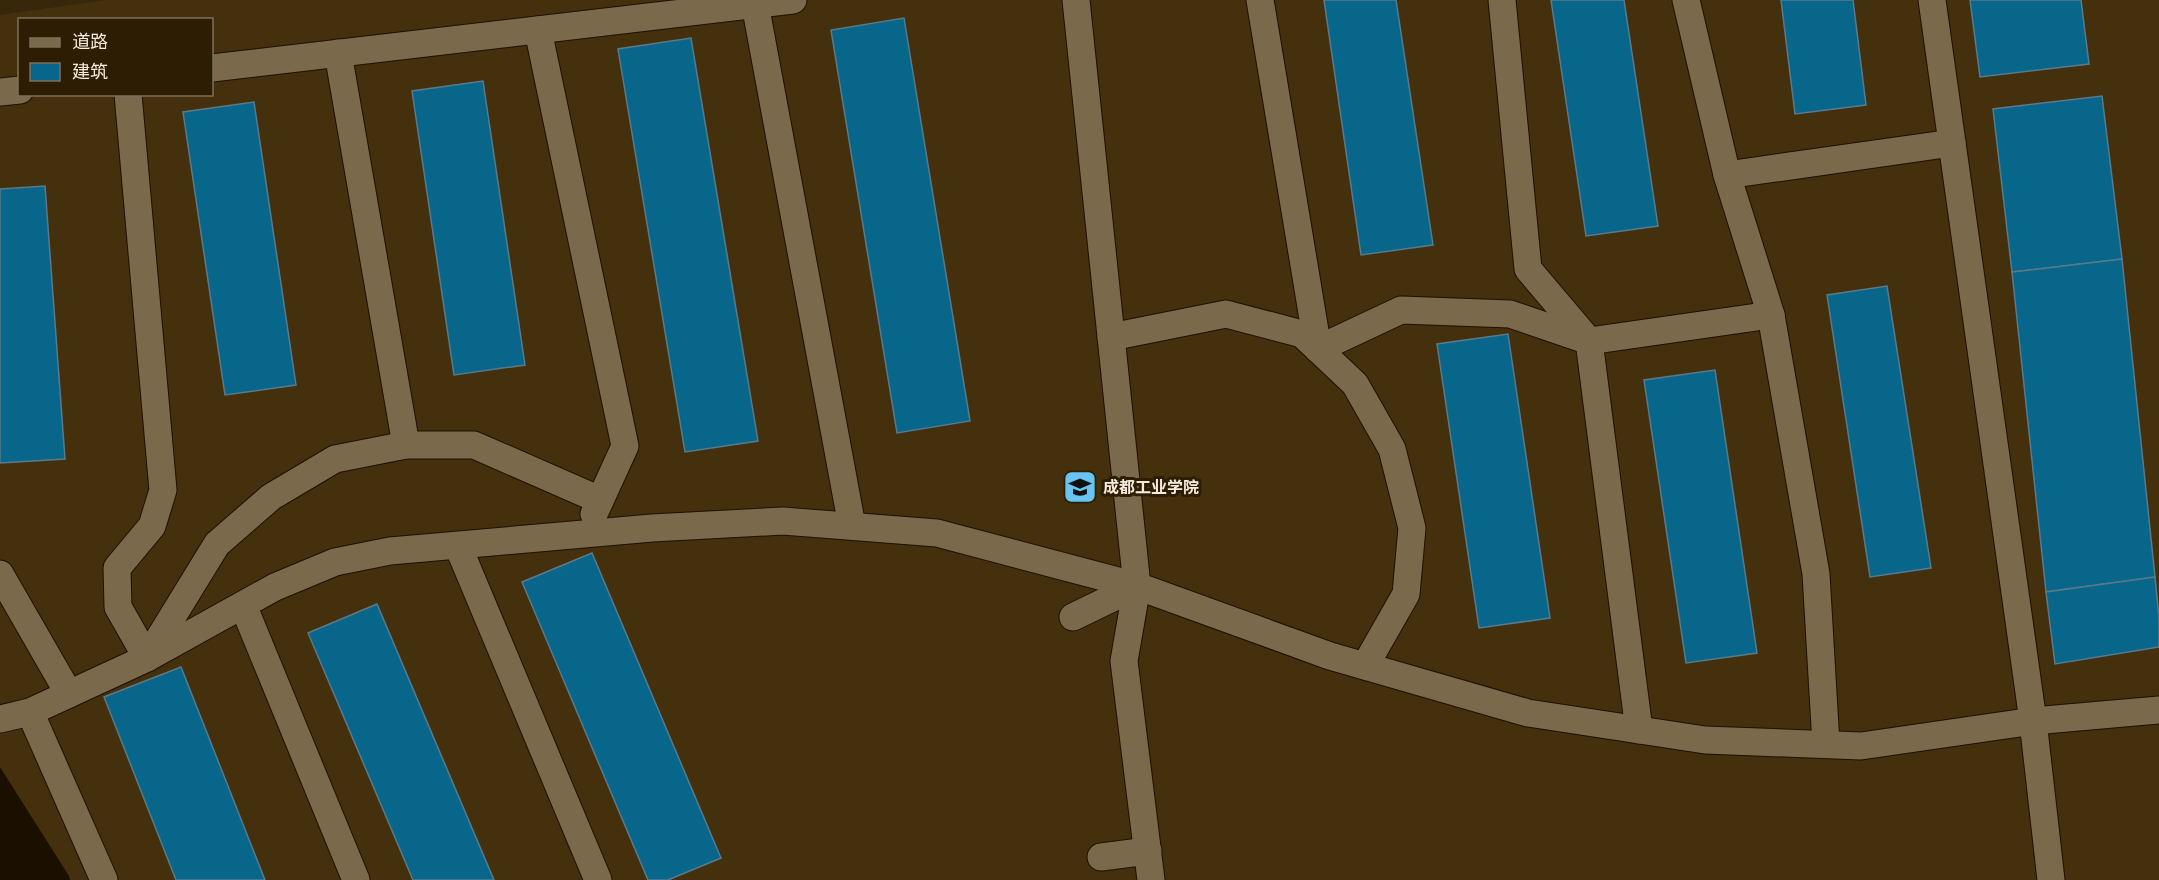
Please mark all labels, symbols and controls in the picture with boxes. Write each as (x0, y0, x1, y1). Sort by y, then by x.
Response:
legend (18, 18, 213, 96)
text: 道路 (72, 31, 108, 53)
text: 建筑 (72, 61, 108, 83)
school or university icon: 成都工业学院 (1062, 469, 1098, 505)
place label: 成都工业学院 (1103, 478, 1199, 497)

